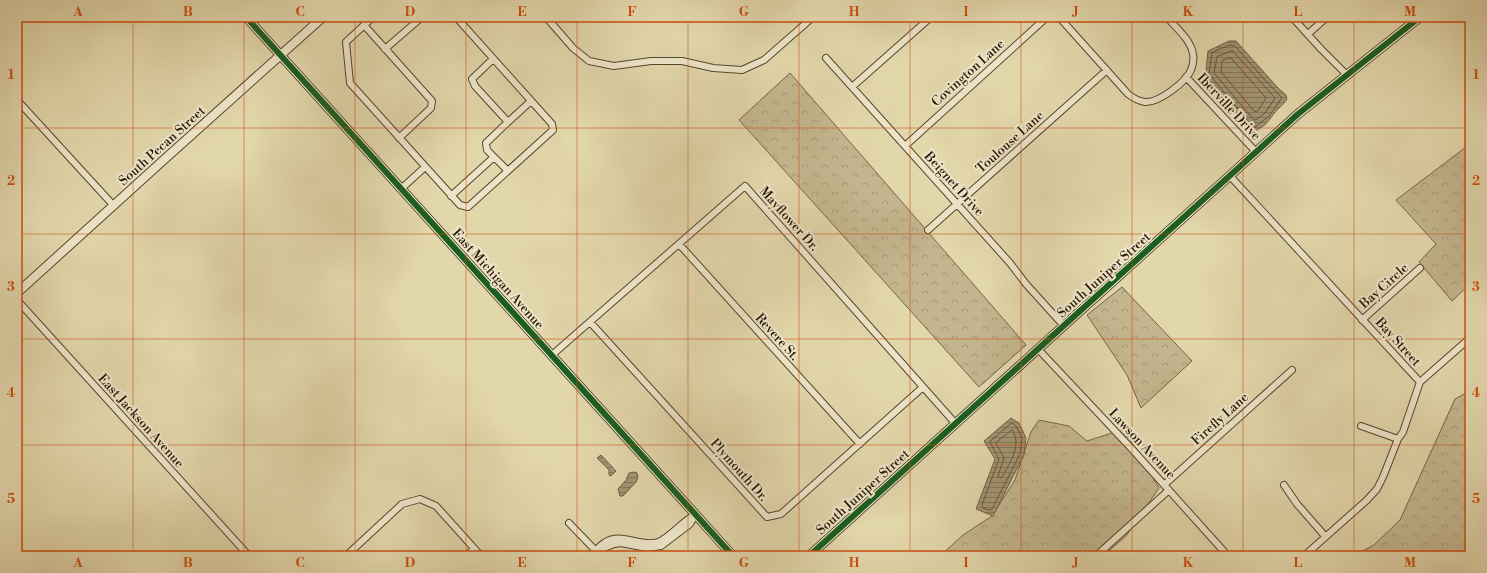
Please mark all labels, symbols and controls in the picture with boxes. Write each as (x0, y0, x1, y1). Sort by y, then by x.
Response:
text: A (72, 4, 83, 20)
text: B (183, 4, 193, 20)
text: C (295, 4, 305, 20)
text: D (405, 4, 415, 20)
text: E (517, 4, 527, 20)
text: F (627, 4, 637, 20)
text: G (739, 4, 750, 20)
text: H (849, 4, 860, 20)
text: I (963, 4, 969, 20)
text: J (1071, 4, 1079, 20)
text: K (1183, 4, 1194, 20)
text: L (1294, 4, 1303, 20)
text: M (1404, 4, 1416, 20)
street label: Covington Lane (928, 36, 1008, 110)
text: 1 (8, 67, 15, 83)
text: 1 (1473, 67, 1480, 83)
street label: Iberville Drive (1194, 70, 1264, 144)
street label: South Pecan Street (115, 103, 209, 189)
street label: Toulouse Lane (973, 107, 1048, 177)
street label: Beignet Drive (920, 148, 987, 220)
text: 2 (7, 173, 15, 189)
text: 2 (1472, 173, 1480, 189)
street label: Mayflower Dr. (756, 184, 822, 255)
street label: East Michigan Avenue (449, 226, 548, 333)
street label: South Juniper Street (1054, 229, 1154, 321)
street label: Bay Circle (1356, 260, 1412, 313)
text: 3 (7, 279, 15, 295)
text: 3 (1472, 279, 1480, 295)
street label: Revere St. (752, 310, 802, 364)
street label: Bay Street (1371, 314, 1424, 370)
street label: East Jackson Avenue (95, 371, 188, 472)
text: 4 (7, 385, 16, 401)
text: 4 (1472, 385, 1481, 401)
street label: Firefly Lane (1188, 389, 1252, 449)
street label: Lawson Avenue (1105, 405, 1179, 483)
street label: Plymouth Dr. (707, 435, 771, 505)
street label: South Juniper Street (813, 446, 913, 538)
text: 5 (7, 491, 15, 507)
text: 5 (1472, 491, 1480, 507)
text: A (72, 555, 83, 571)
text: B (183, 555, 193, 571)
text: C (295, 555, 305, 571)
text: D (405, 555, 415, 571)
text: E (517, 555, 527, 571)
text: F (627, 555, 637, 571)
text: G (739, 555, 750, 571)
text: H (849, 555, 860, 571)
text: I (963, 555, 969, 571)
text: J (1071, 555, 1079, 571)
text: K (1183, 555, 1194, 571)
text: L (1294, 555, 1303, 571)
text: M (1404, 555, 1416, 571)

